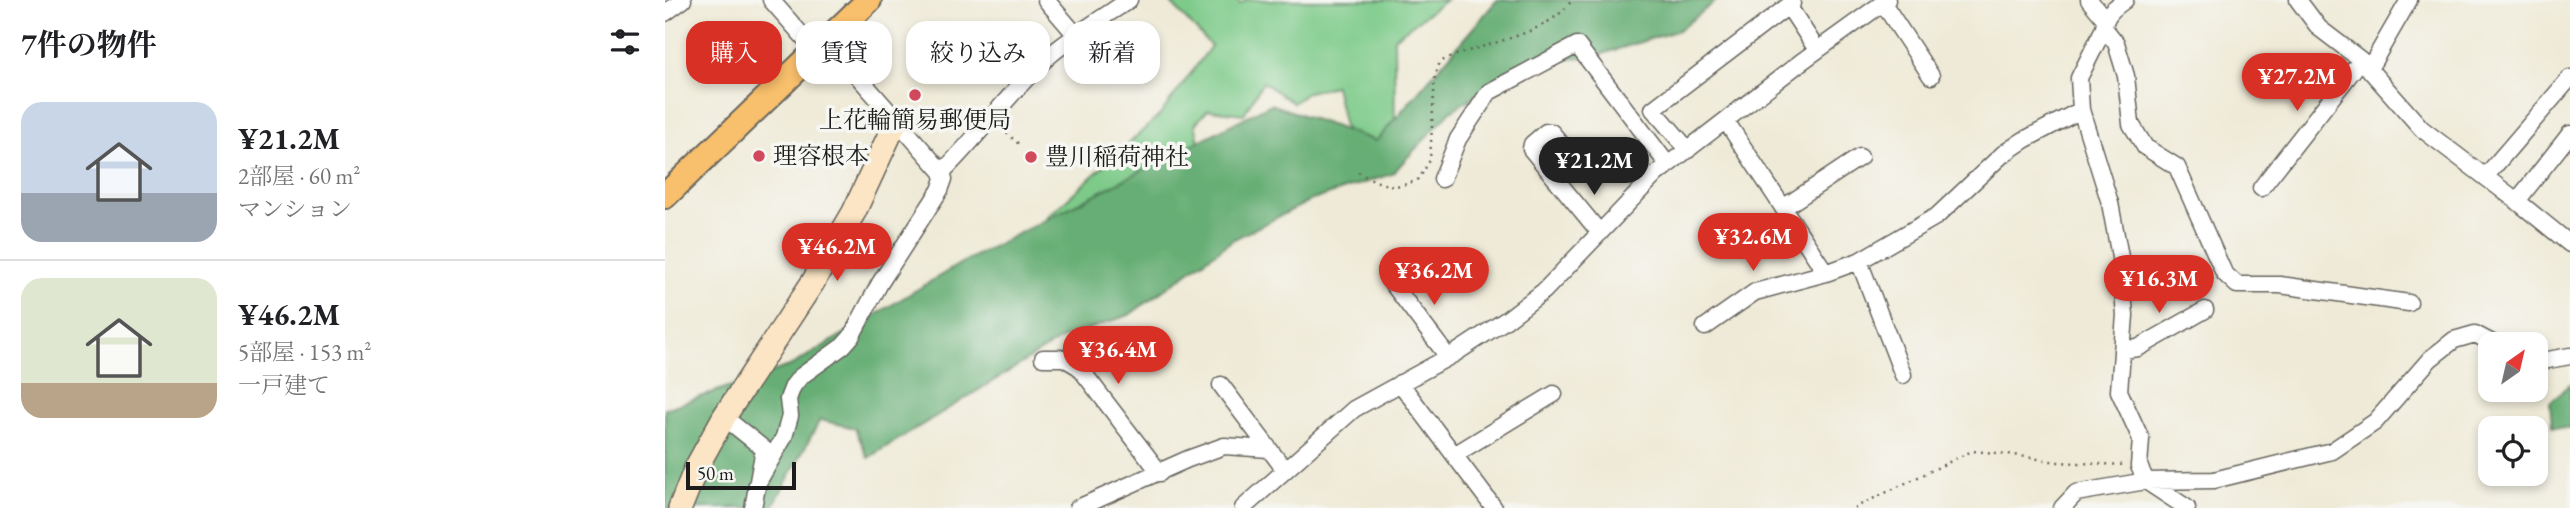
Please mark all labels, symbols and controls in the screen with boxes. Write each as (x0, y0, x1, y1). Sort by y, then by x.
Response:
chip: 購入 (686, 21, 782, 84)
chip: 賃貸 (796, 21, 892, 84)
chip: 絞り込み (906, 21, 1050, 84)
chip: 新着 (1064, 21, 1160, 84)
icon: filters (606, 23, 644, 61)
text: 7件の物件 (21, 25, 157, 64)
pin: ¥27.2M (2240, 54, 2354, 113)
text: ¥27.2M (2258, 61, 2336, 91)
marker: 上花輪簡易郵便局 (907, 87, 923, 103)
place label: 上花輪簡易郵便局 (819, 104, 1011, 135)
text: ¥21.2M (238, 119, 340, 158)
icon: home (77, 130, 161, 214)
pin: ¥21.2M (1537, 138, 1651, 197)
place label: 理容根本 (773, 140, 869, 171)
place label: 豊川稲荷神社 (1045, 141, 1189, 172)
text: ¥21.2M (1555, 145, 1633, 175)
marker: 理容根本 (751, 148, 767, 164)
marker: 豊川稲荷神社 (1023, 149, 1039, 165)
text: 2部屋 · 60 m² (238, 161, 360, 191)
text: マンション (238, 194, 352, 224)
pin: ¥32.6M (1696, 214, 1810, 273)
text: ¥32.6M (1714, 221, 1792, 251)
pin: ¥46.2M (780, 224, 894, 283)
text: ¥46.2M (798, 231, 876, 261)
pin: ¥36.2M (1377, 247, 1491, 307)
text: ¥36.2M (1395, 255, 1473, 285)
pin: ¥16.3M (2102, 256, 2216, 315)
text: ¥16.3M (2120, 263, 2198, 293)
text: ¥46.2M (238, 295, 340, 334)
icon: home (77, 306, 161, 390)
pin: ¥36.4M (1061, 326, 1175, 386)
north arrow (2478, 332, 2548, 402)
map controls (2478, 332, 2548, 486)
text: ¥36.4M (1079, 334, 1157, 364)
text: 5部屋 · 153 m² (238, 337, 371, 367)
text: 一戸建て (238, 370, 330, 400)
button: locate (2478, 416, 2548, 486)
scale bar (686, 459, 796, 491)
text: 50 m (697, 461, 734, 486)

